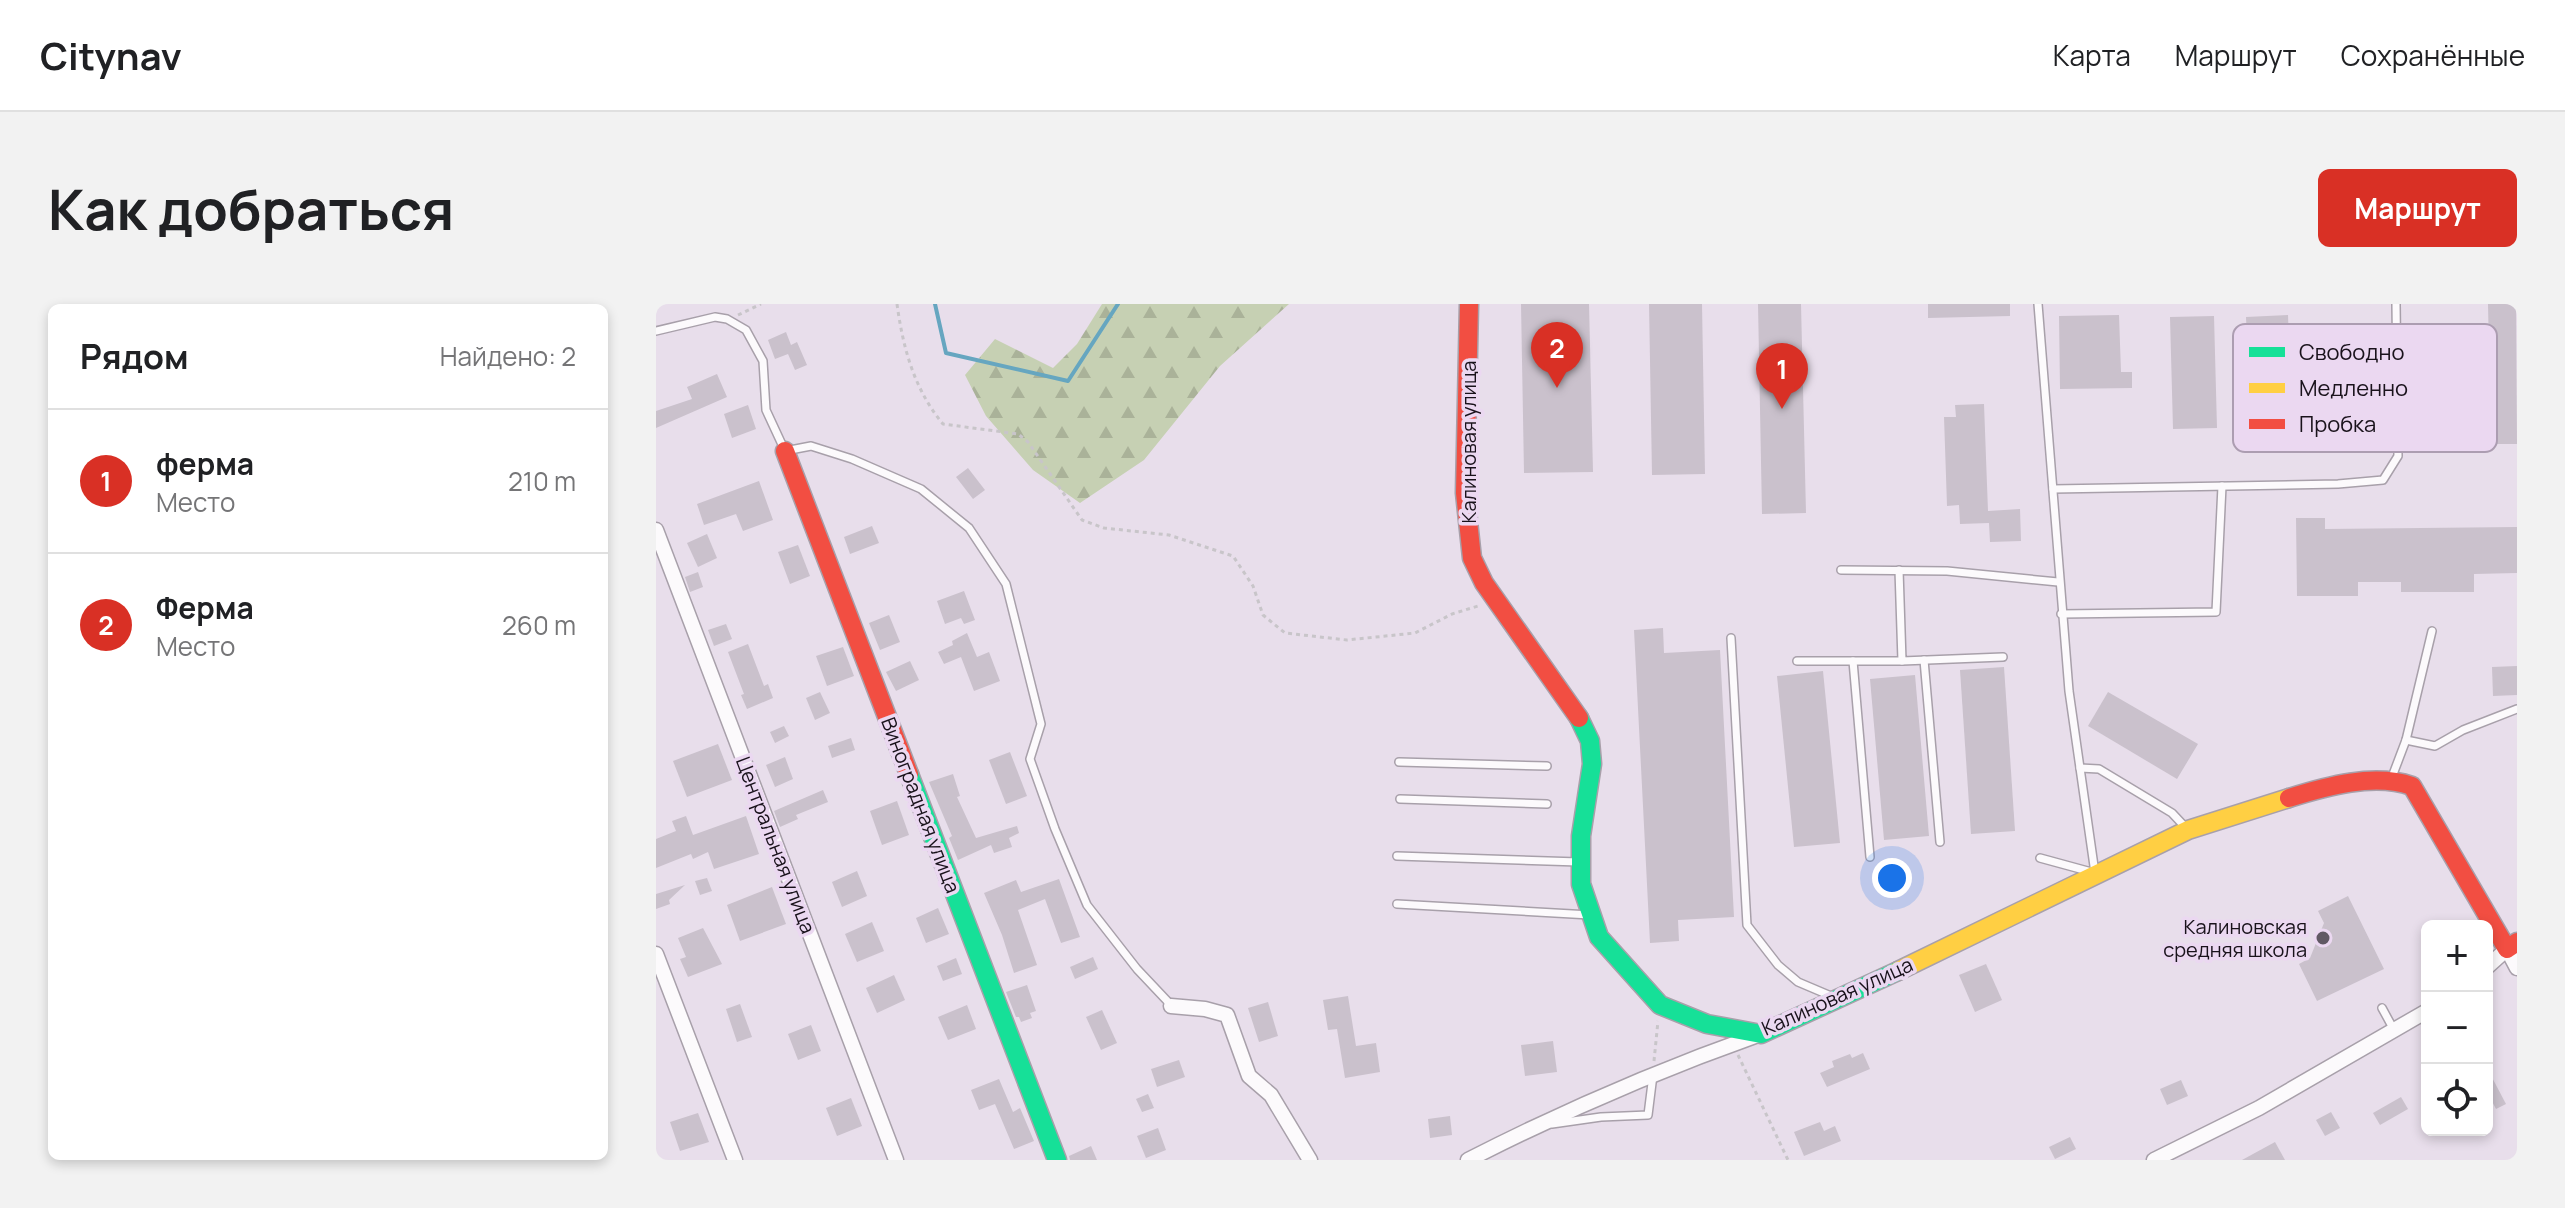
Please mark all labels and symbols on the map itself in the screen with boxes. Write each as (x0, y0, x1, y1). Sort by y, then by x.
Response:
pin: 2 (1531, 322, 1583, 388)
legend (2233, 324, 2497, 452)
text: Свободно (2299, 337, 2405, 367)
pin: 1 (1756, 343, 1808, 409)
street label: Калиновая улица (1455, 361, 1482, 523)
text: Медленно (2299, 373, 2408, 403)
text: Пробка (2299, 409, 2376, 439)
street label: Виноградная улица (875, 713, 967, 897)
street label: Центральная улица (730, 753, 822, 937)
your location (1872, 858, 1912, 898)
place label: Калиновская средняя школа (2163, 913, 2307, 963)
marker: Калиновская средняя школа (2314, 929, 2332, 947)
street label: Калиновая улица (1757, 951, 1917, 1041)

